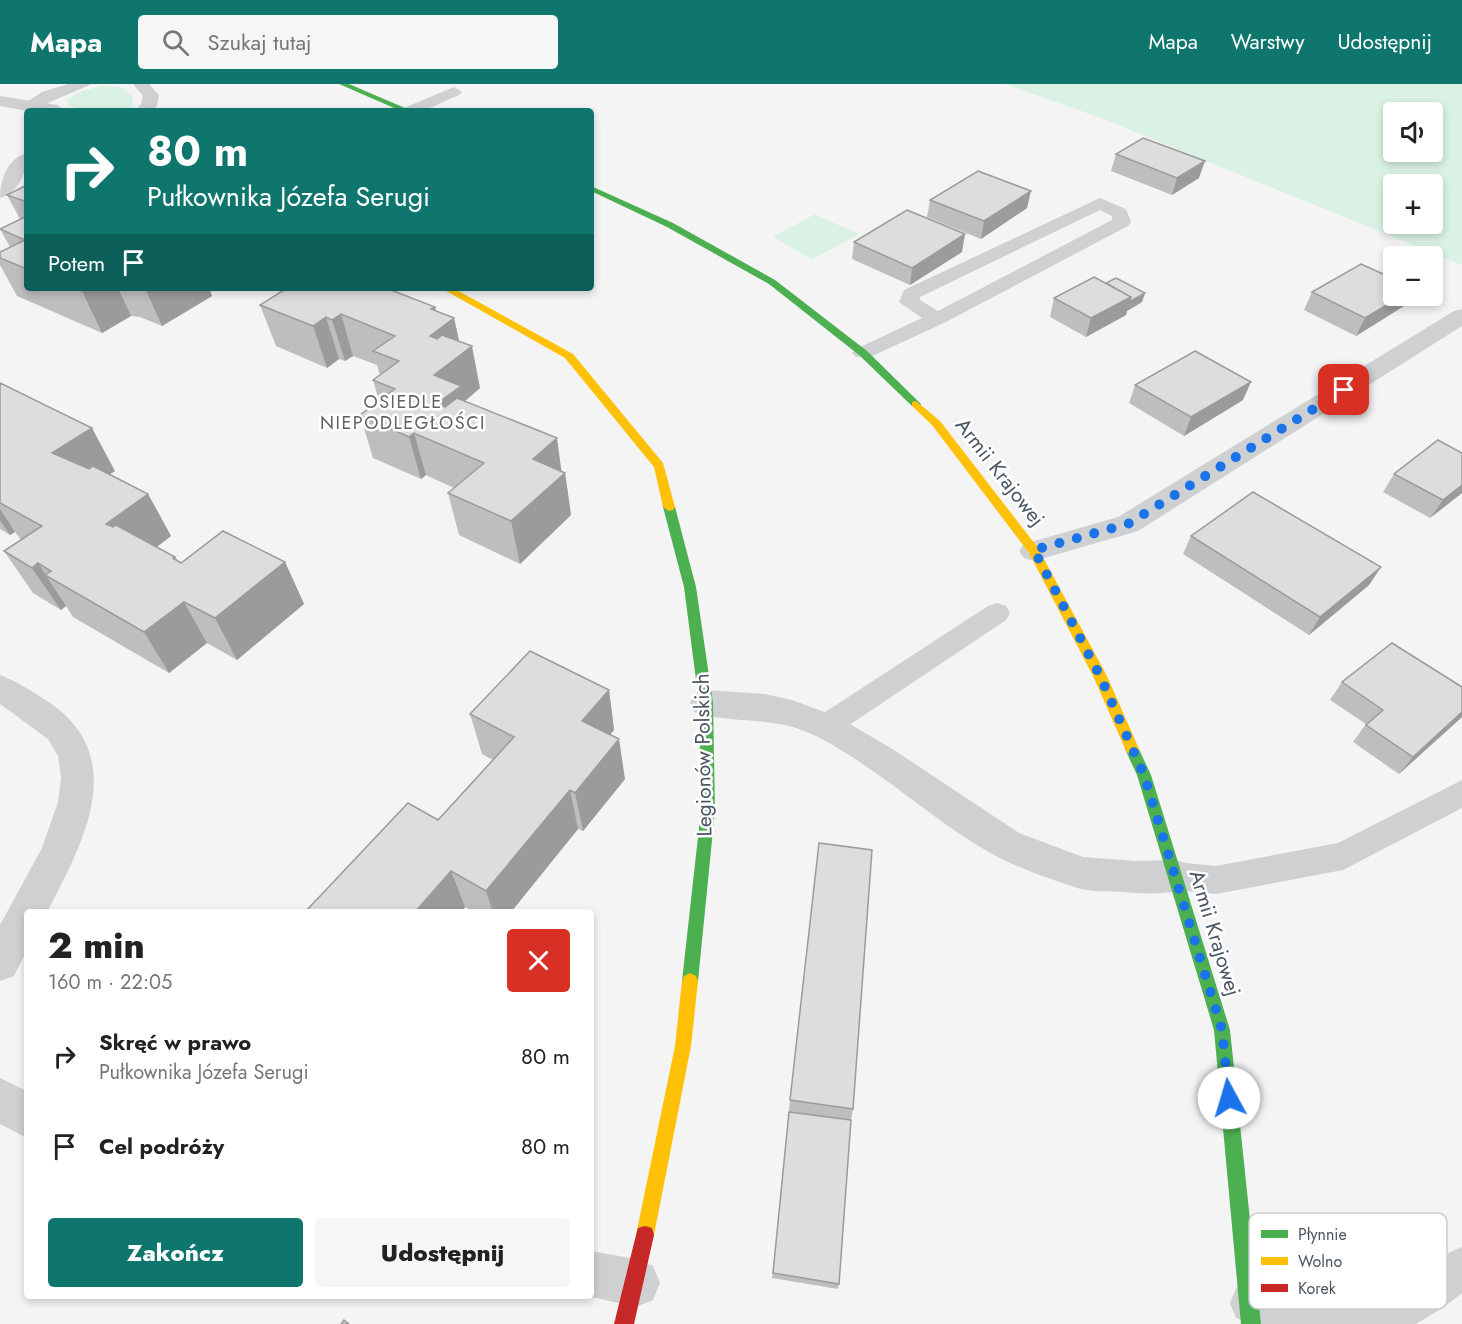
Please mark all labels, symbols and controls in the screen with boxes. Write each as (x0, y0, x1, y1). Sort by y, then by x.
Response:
search box (138, 15, 558, 69)
text: Mapa (30, 22, 102, 63)
icon: search (159, 26, 192, 59)
text: Szukaj tutaj (207, 26, 311, 58)
text: Mapa (1149, 27, 1198, 57)
text: Warstwy (1231, 27, 1304, 57)
text: Udostępnij (1337, 27, 1432, 57)
map controls (1383, 102, 1443, 306)
button: sound (1383, 102, 1443, 162)
text: 80 m (147, 121, 248, 182)
icon: right (48, 132, 126, 210)
button: + (1383, 174, 1443, 234)
text: Pułkownika Józefa Serugi (147, 177, 430, 216)
icon: arrive (117, 246, 150, 279)
button: − (1383, 246, 1443, 306)
text: Potem (48, 247, 105, 279)
pin (1318, 364, 1369, 415)
icon: arrive (1327, 373, 1360, 406)
district label: OSIEDLE NIEPODLEGŁOŚCI (320, 389, 486, 436)
street label: Armii Krajowej (948, 411, 1052, 533)
street label: Legionów Polskich (687, 673, 719, 837)
street label: Armii Krajowej (1182, 866, 1248, 1000)
text: 2 min (48, 919, 145, 971)
button: close (507, 929, 570, 992)
text: 160 m · 22:05 (48, 968, 172, 997)
text: Skręć w prawo (99, 1026, 251, 1058)
icon: right (48, 1040, 81, 1073)
text: 80 m (521, 1040, 570, 1072)
text: Pułkownika Józefa Serugi (99, 1058, 309, 1087)
position arrow (1197, 1066, 1261, 1130)
icon: arrive (48, 1130, 81, 1163)
text: Cel podróży (99, 1130, 224, 1162)
text: 80 m (521, 1130, 570, 1162)
legend (1249, 1213, 1447, 1309)
button: Zakończ (48, 1218, 303, 1287)
button: Udostępnij (315, 1218, 570, 1287)
text: Płynnie (1298, 1223, 1347, 1246)
text: Wolno (1298, 1250, 1342, 1273)
text: Korek (1298, 1277, 1337, 1300)

